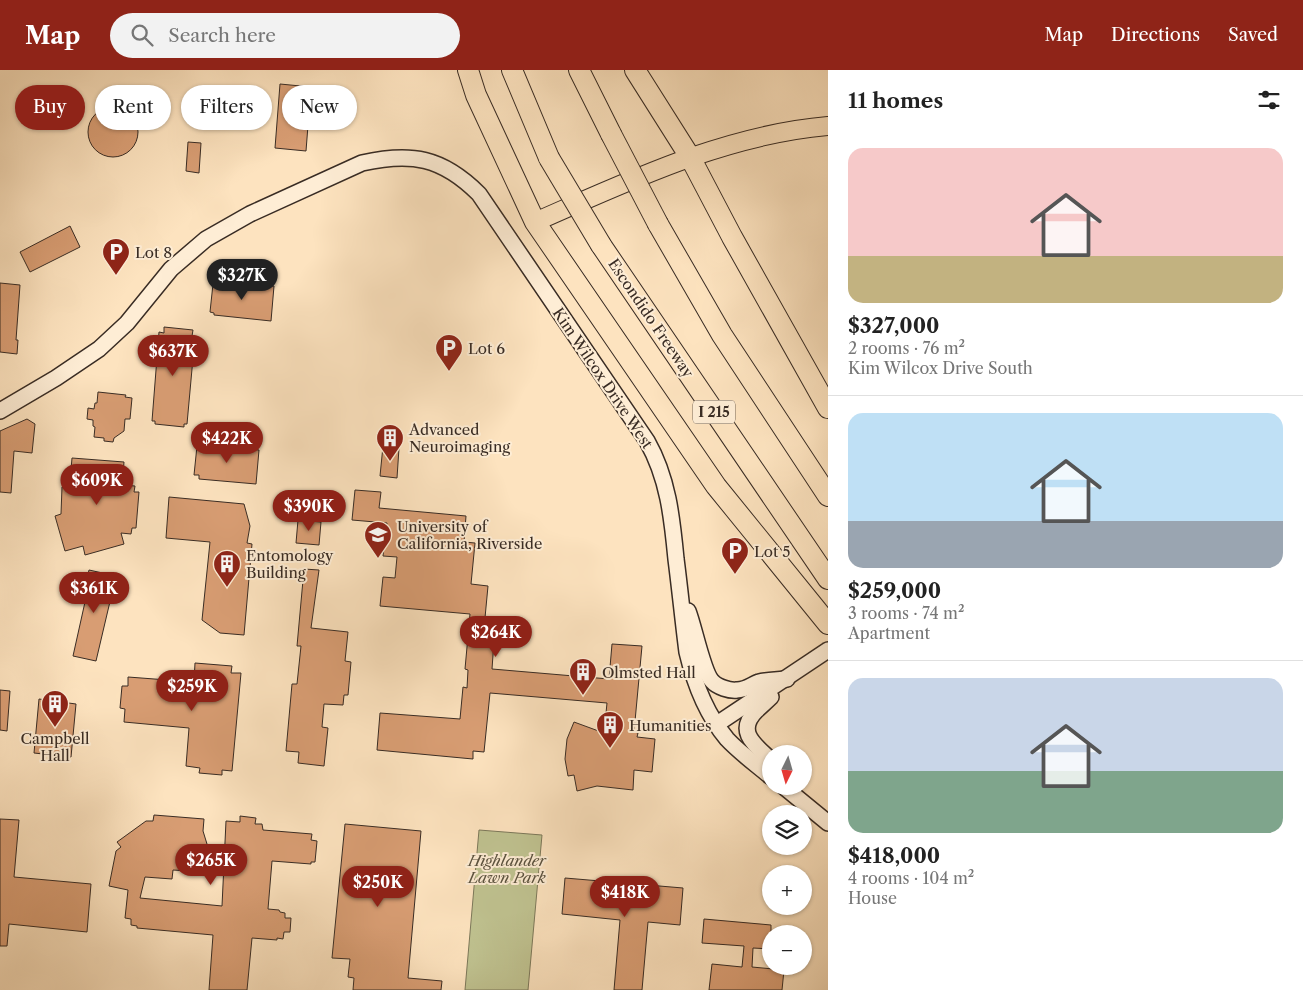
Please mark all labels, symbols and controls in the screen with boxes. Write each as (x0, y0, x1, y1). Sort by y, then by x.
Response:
search box (110, 13, 460, 58)
text: Map (25, 21, 80, 50)
icon: search (128, 21, 156, 49)
text: Search here (168, 24, 276, 47)
text: Map (1044, 24, 1083, 46)
text: Directions (1111, 24, 1200, 46)
text: Saved (1228, 24, 1278, 46)
chip: Buy (15, 85, 85, 130)
chip: Rent (95, 85, 171, 130)
chip: Filters (181, 85, 272, 130)
chip: New (282, 85, 357, 130)
icon: filters (1255, 86, 1283, 114)
text: 11 homes (848, 88, 943, 113)
icon: home (1021, 180, 1111, 270)
parking icon: Lot 8 (101, 237, 131, 276)
place label: Lot 8 (135, 243, 172, 262)
street label: Escondido Freeway (604, 255, 698, 382)
pin: $327K (207, 258, 277, 301)
text: $327K (218, 265, 266, 285)
street label: Kim Wilcox Drive West (549, 304, 658, 453)
text: $327,000 (848, 313, 939, 338)
parking icon: Lot 6 (434, 333, 464, 372)
pin: $637K (138, 334, 208, 377)
text: 2 rooms · 76 m² (848, 338, 965, 358)
place label: Lot 6 (468, 339, 505, 358)
text: $637K (149, 341, 197, 361)
text: Kim Wilcox Drive South (848, 358, 1033, 378)
road number: I 215 (693, 401, 735, 424)
place label: Advanced Neuroimaging (408, 420, 510, 456)
pin: $422K (192, 422, 262, 464)
building icon: Advanced Neuroimaging (375, 423, 405, 462)
text: $422K (202, 428, 252, 448)
icon: home (1021, 446, 1111, 536)
pin: $609K (62, 464, 132, 506)
text: $609K (71, 470, 123, 490)
pin: $390K (274, 490, 344, 532)
text: $390K (284, 496, 334, 516)
place label: University of California, Riverside (397, 517, 542, 553)
school or university icon: University of California, Riverside (363, 520, 393, 559)
parking icon: Lot 5 (720, 536, 750, 575)
place label: Lot 5 (754, 542, 790, 561)
place label: Entomology Building (246, 546, 334, 582)
building icon: Entomology Building (212, 549, 242, 588)
pin: $361K (59, 572, 129, 614)
text: $361K (70, 578, 118, 598)
text: $259,000 (848, 578, 941, 603)
text: 3 rooms · 74 m² (848, 603, 964, 623)
pin: $264K (461, 616, 531, 658)
text: $264K (471, 622, 521, 642)
text: Apartment (848, 623, 930, 643)
building icon: Olmsted Hall (568, 657, 598, 696)
place label: Olmsted Hall (602, 663, 696, 682)
pin: $259K (157, 670, 227, 712)
text: $259K (167, 676, 217, 696)
building icon: Campbell Hall (40, 689, 70, 728)
building icon: Humanities (595, 710, 625, 749)
icon: home (1021, 711, 1111, 801)
place label: Humanities (629, 716, 711, 735)
place label: Campbell Hall (20, 729, 90, 765)
north arrow (762, 745, 812, 795)
map controls (762, 745, 812, 975)
button: layers (762, 805, 812, 855)
text: $418,000 (848, 843, 940, 868)
pin: $265K (176, 844, 246, 886)
text: $265K (186, 850, 236, 870)
park label: Highlander Lawn Park (467, 851, 547, 887)
button: + (762, 865, 812, 915)
pin: $250K (343, 866, 413, 908)
text: 4 rooms · 104 m² (848, 868, 974, 888)
text: $250K (353, 872, 403, 892)
pin: $418K (590, 876, 660, 918)
text: $418K (601, 882, 649, 902)
text: House (848, 888, 897, 908)
button: − (762, 925, 812, 975)

